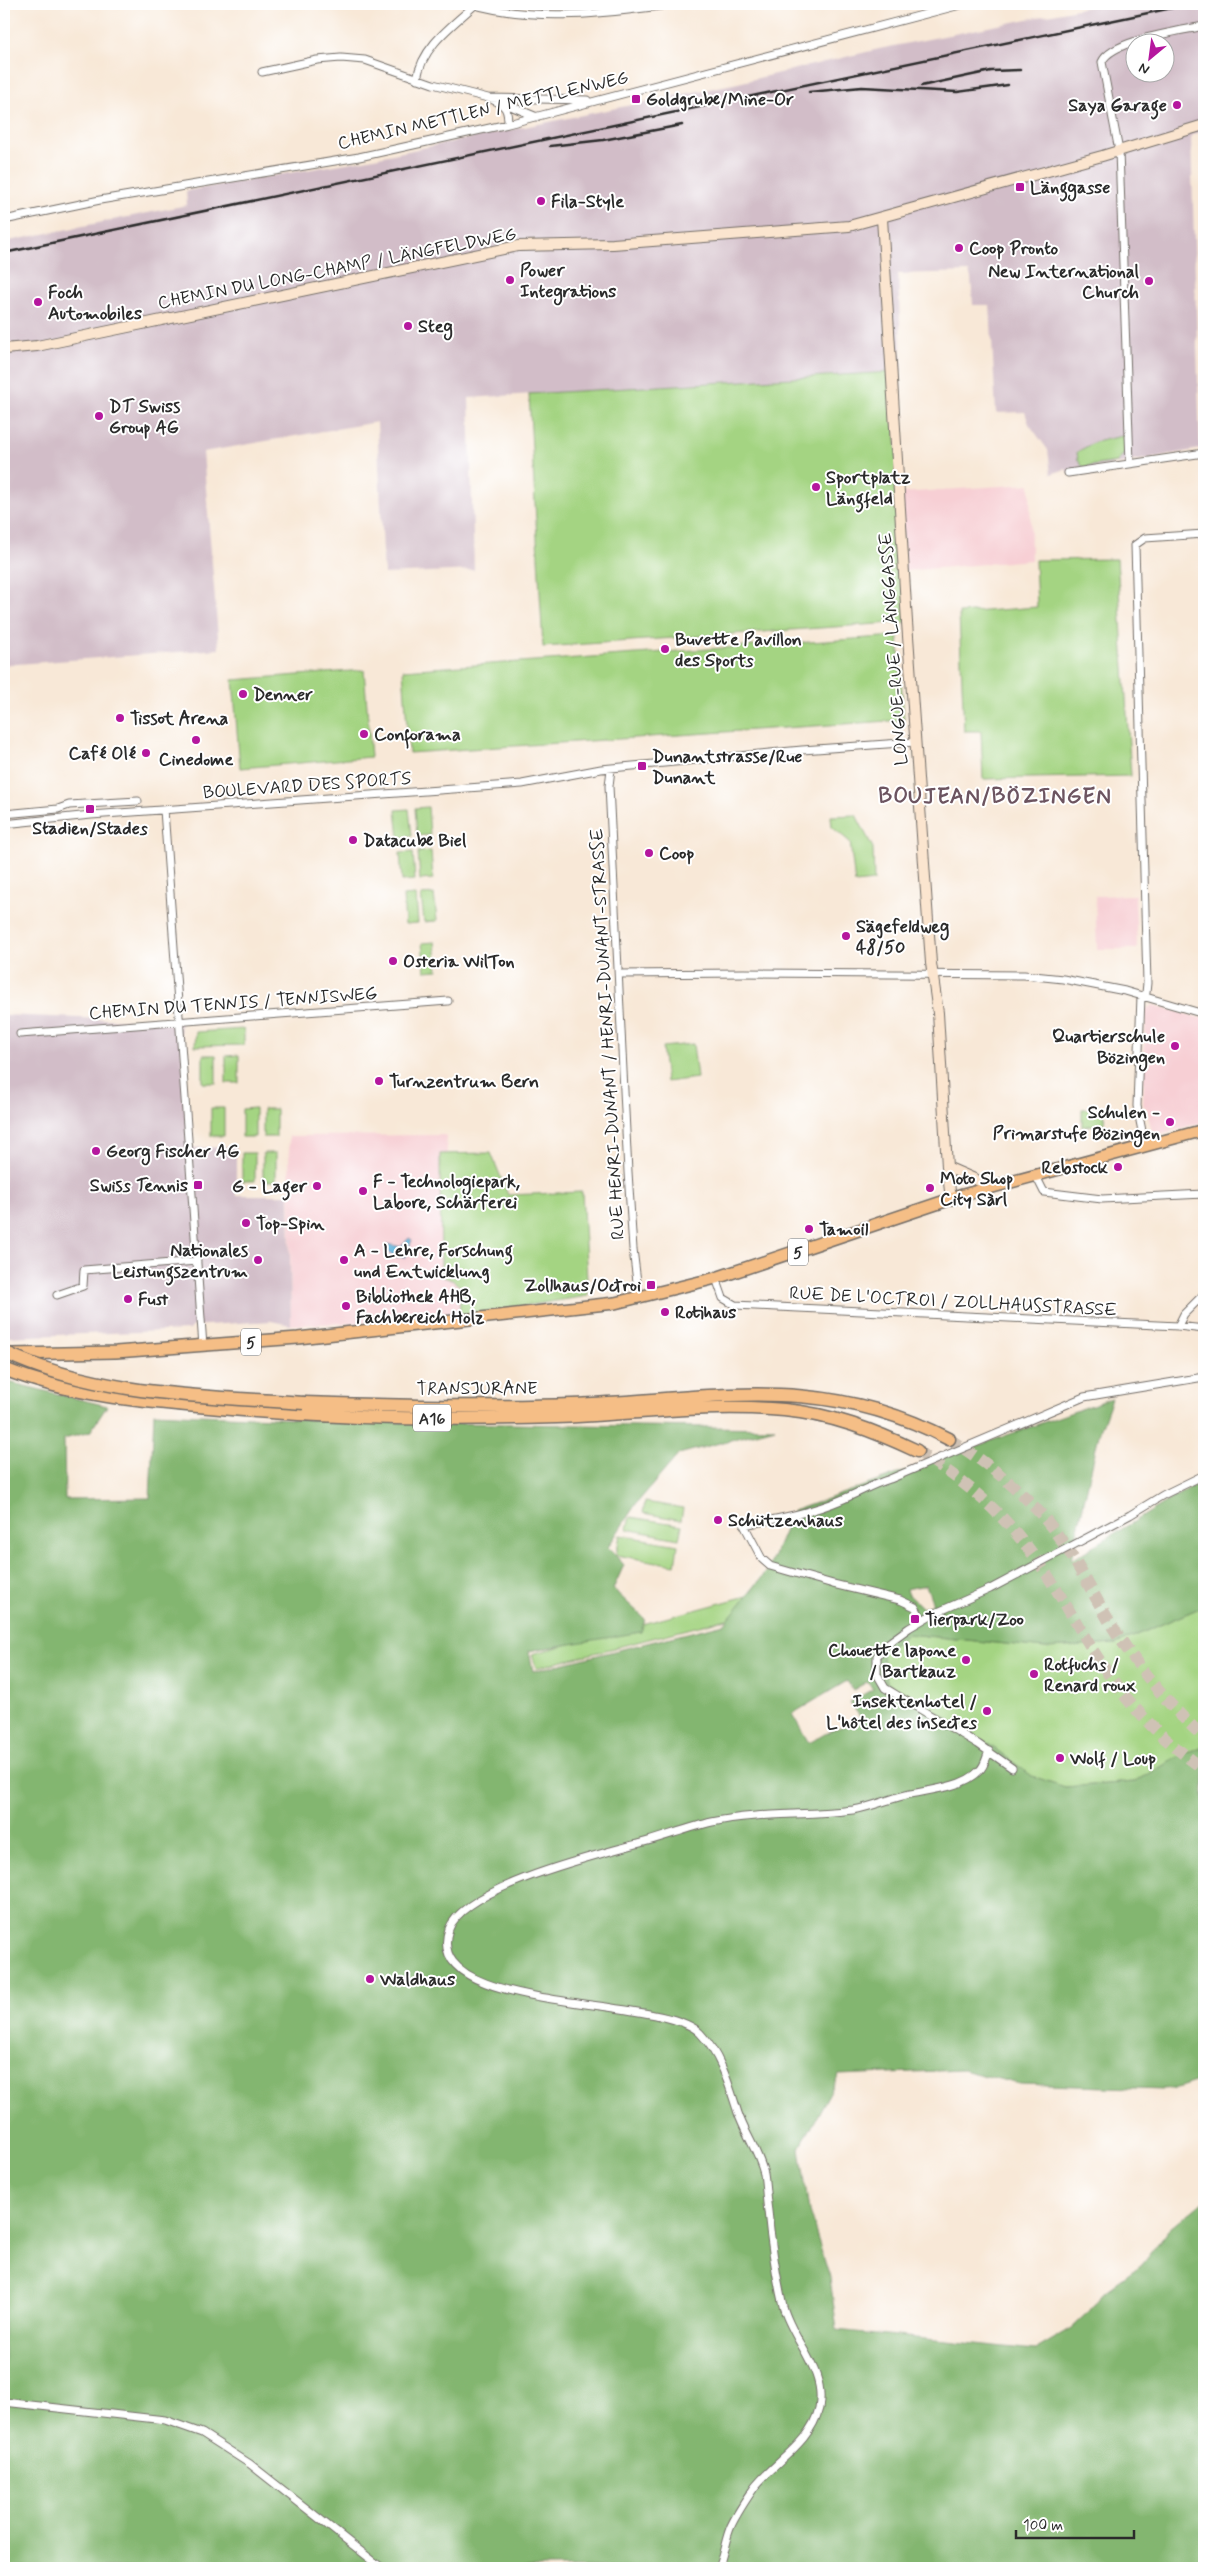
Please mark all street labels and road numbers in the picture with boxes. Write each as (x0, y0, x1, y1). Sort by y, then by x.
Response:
street label: CHEMIN METTLEN / METTLENWEG (335, 66, 631, 156)
street label: CHEMIN DU LONG-CHAMP / LÄNGFELDWEG (156, 222, 519, 316)
street label: LONGUE-RUE / LÄNGGASSE (874, 531, 914, 766)
street label: BOULEVARD DES SPORTS (202, 767, 412, 805)
street label: RUE HENRI-DUNANT / HENRI-DUNANT-STRASSE (585, 827, 631, 1240)
street label: CHEMIN DU TENNIS / TENNISWEG (88, 982, 378, 1026)
road number: 5 (788, 1238, 808, 1266)
street label: RUE DE L'OCTROI / ZOLLHAUSSTRASSE (789, 1281, 1118, 1323)
road number: 5 (241, 1328, 261, 1355)
street label: TRANSJURANE (417, 1377, 537, 1401)
road number: A16 (413, 1405, 451, 1432)

